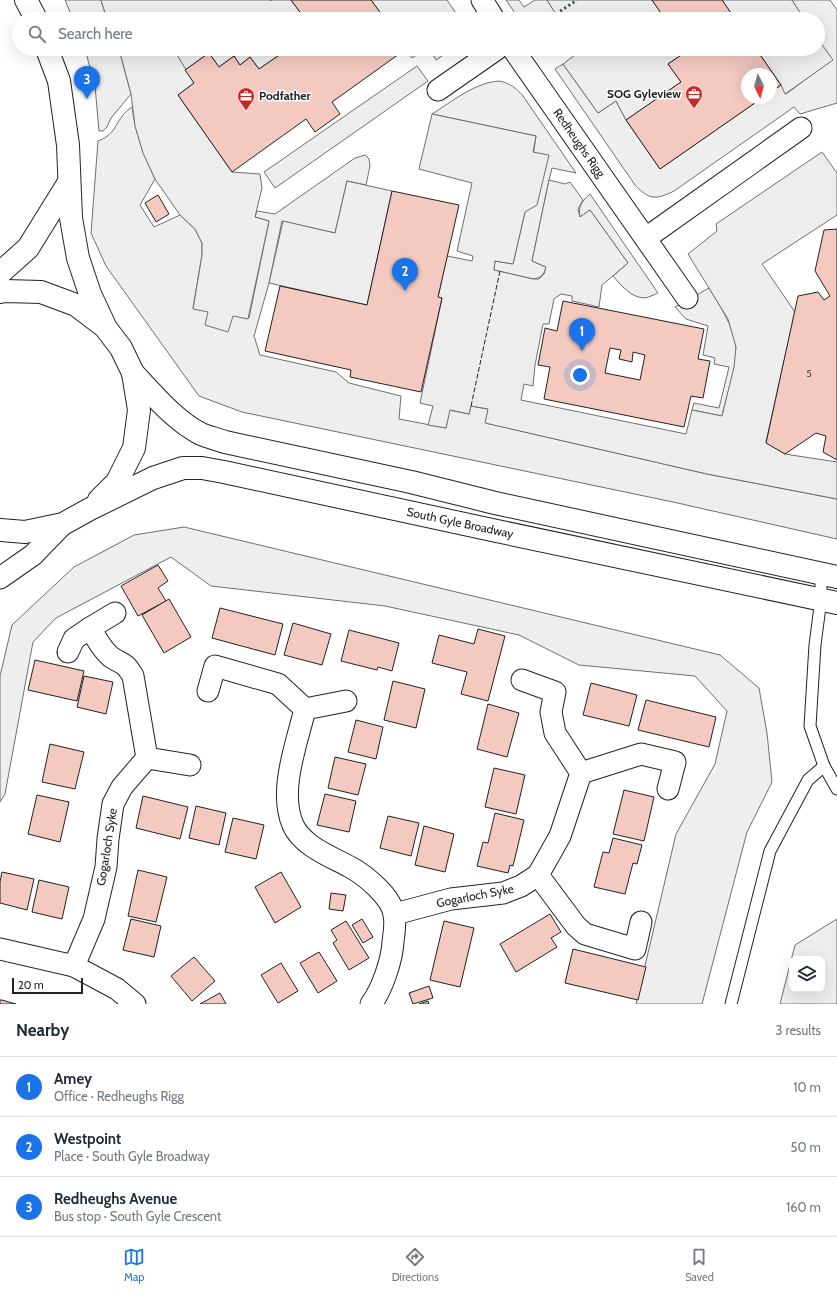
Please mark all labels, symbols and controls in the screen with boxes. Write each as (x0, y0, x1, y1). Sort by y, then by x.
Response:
search box (12, 12, 825, 56)
icon: search (26, 23, 48, 45)
text: Search here (58, 25, 133, 43)
pin: 3 (74, 66, 100, 99)
north arrow (741, 68, 777, 104)
office icon: SOG Gyleview (684, 84, 704, 109)
office icon: Podfather (236, 86, 256, 111)
place label: SOG Gyleview (607, 86, 681, 101)
place label: Podfather (259, 88, 311, 103)
street label: Redheughs Rigg (550, 105, 609, 181)
pin: 2 (392, 258, 418, 291)
pin: 1 (569, 318, 595, 351)
your location (570, 365, 590, 385)
house number: 5 (806, 367, 812, 380)
street label: South Gyle Broadway (405, 504, 515, 541)
street label: Gogarloch Syke (93, 807, 120, 887)
street label: Gogarloch Syke (435, 881, 515, 910)
map controls (789, 956, 825, 992)
button: layers (789, 956, 825, 992)
scale bar (12, 976, 83, 995)
text: 20 m (18, 978, 44, 992)
text: Nearby (16, 1020, 69, 1040)
text: 3 results (775, 1022, 821, 1038)
text: Amey (54, 1070, 92, 1088)
text: 1 (27, 1079, 31, 1095)
text: 10 m (793, 1079, 821, 1095)
text: Office · Redheughs Rigg (54, 1088, 184, 1104)
text: Westpoint (54, 1130, 121, 1148)
text: 2 (26, 1139, 32, 1155)
text: 50 m (791, 1139, 821, 1155)
text: Place · South Gyle Broadway (54, 1148, 210, 1164)
text: Redheughs Avenue (54, 1190, 177, 1208)
text: 3 (25, 1199, 33, 1215)
text: 160 m (786, 1199, 821, 1215)
text: Bus stop · South Gyle Crescent (54, 1208, 221, 1224)
tab: Map (123, 1246, 145, 1284)
tab: Directions (392, 1246, 439, 1284)
tab: Saved (685, 1246, 714, 1284)

